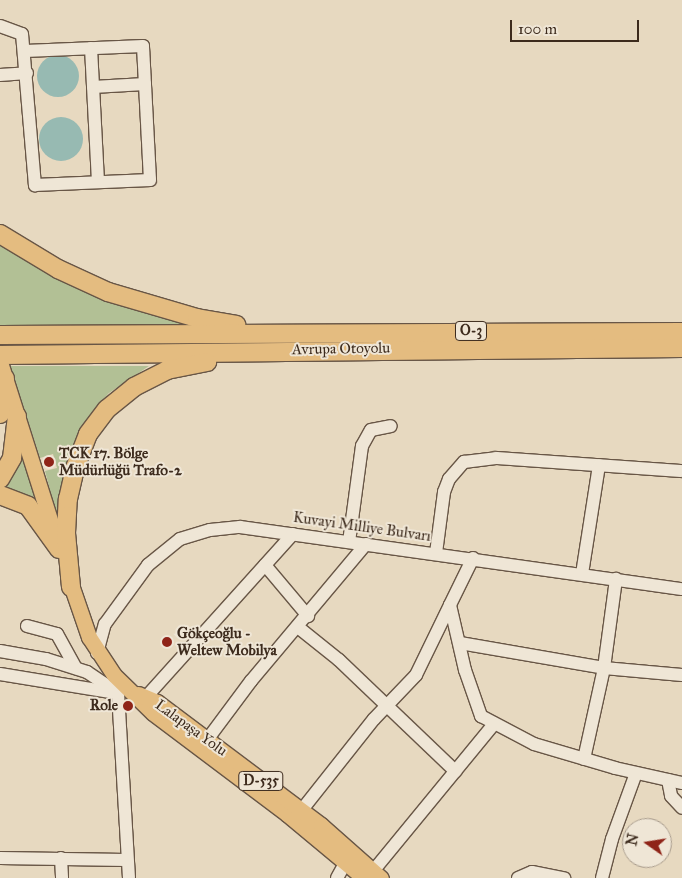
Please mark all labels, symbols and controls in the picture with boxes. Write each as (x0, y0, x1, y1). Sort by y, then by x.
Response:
scale bar (512, 10, 641, 42)
text: 100 m (518, 20, 557, 38)
road number: O-3 (455, 320, 487, 342)
street label: Avrupa Otoyolu (292, 339, 390, 359)
place label: TCK 17. Bölge Müdürlüğü Trafo-2 (59, 444, 182, 479)
marker: TCK 17. Bölge Müdürlüğü Trafo-2 (43, 456, 55, 468)
street label: Kuvayi Milliye Bulvarı (292, 508, 432, 546)
place label: Gökçeoğlu - Weltew Mobilya (177, 624, 277, 659)
marker: Gökçeoğlu - Weltew Mobilya (161, 636, 173, 648)
street label: Lalapaşa Yolu (151, 696, 231, 760)
place label: Role (90, 697, 118, 715)
marker: Role (122, 700, 134, 712)
road number: D-535 (237, 769, 285, 792)
north arrow (622, 818, 672, 868)
text: N (623, 832, 642, 847)

